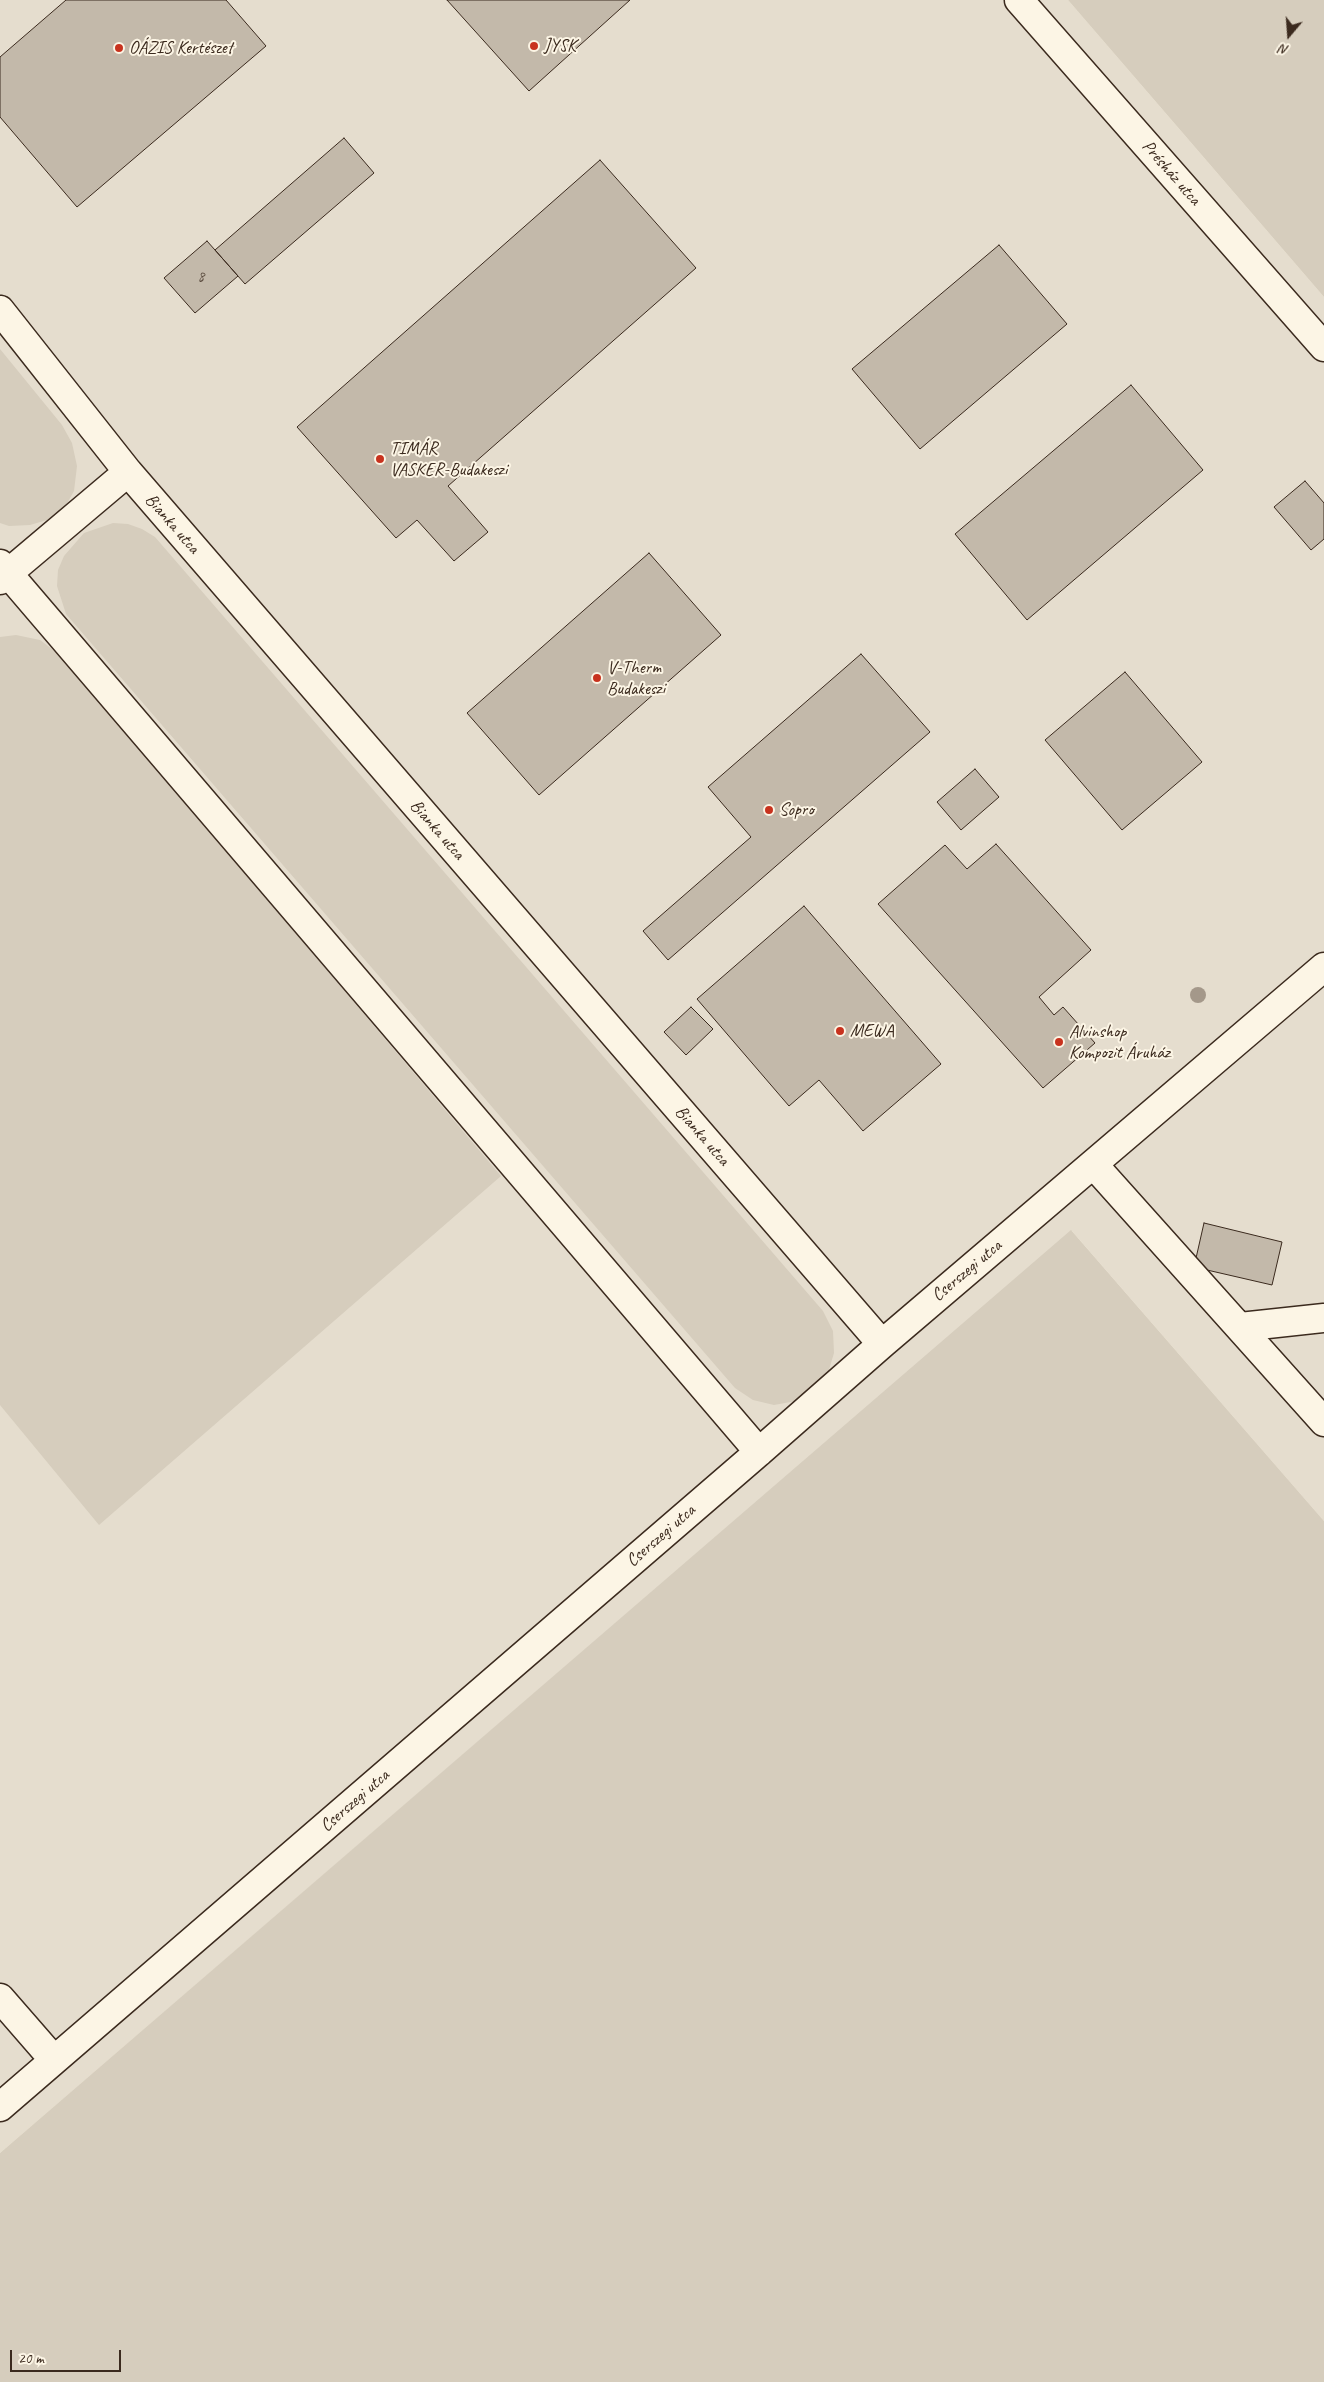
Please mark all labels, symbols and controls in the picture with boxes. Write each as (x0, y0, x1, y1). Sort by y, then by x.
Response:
north arrow (1264, 10, 1314, 60)
place label: JYSK (544, 35, 576, 57)
place label: OÁZIS Kertészet (129, 37, 233, 59)
marker: JYSK (528, 40, 540, 52)
text: N (1277, 40, 1291, 59)
marker: OÁZIS Kertészet (113, 42, 125, 54)
street label: Présház utca (1137, 136, 1205, 210)
house number: 8 (198, 268, 204, 286)
place label: TIMÁR VASKER-Budakeszi (390, 438, 507, 480)
marker: TIMÁR VASKER-Budakeszi (374, 453, 386, 465)
street label: Bianka utca (140, 489, 204, 559)
place label: V-Therm Budakeszi (607, 657, 665, 700)
marker: V-Therm Budakeszi (591, 672, 603, 684)
street label: Bianka utca (405, 795, 469, 865)
place label: Sopro (779, 799, 814, 821)
marker: Sopro (763, 804, 775, 816)
place label: MEWA (850, 1020, 894, 1042)
place label: Alvinshop Kompozit Áruház (1069, 1021, 1170, 1064)
marker: MEWA (834, 1025, 846, 1037)
marker: Alvinshop Kompozit Áruház (1053, 1036, 1065, 1048)
street label: Bianka utca (670, 1101, 734, 1171)
street label: Cserszegi utca (928, 1236, 1006, 1306)
street label: Cserszegi utca (622, 1500, 700, 1572)
street label: Cserszegi utca (316, 1765, 394, 1837)
scale bar (12, 2340, 124, 2372)
text: 20 m (18, 2349, 44, 2368)

